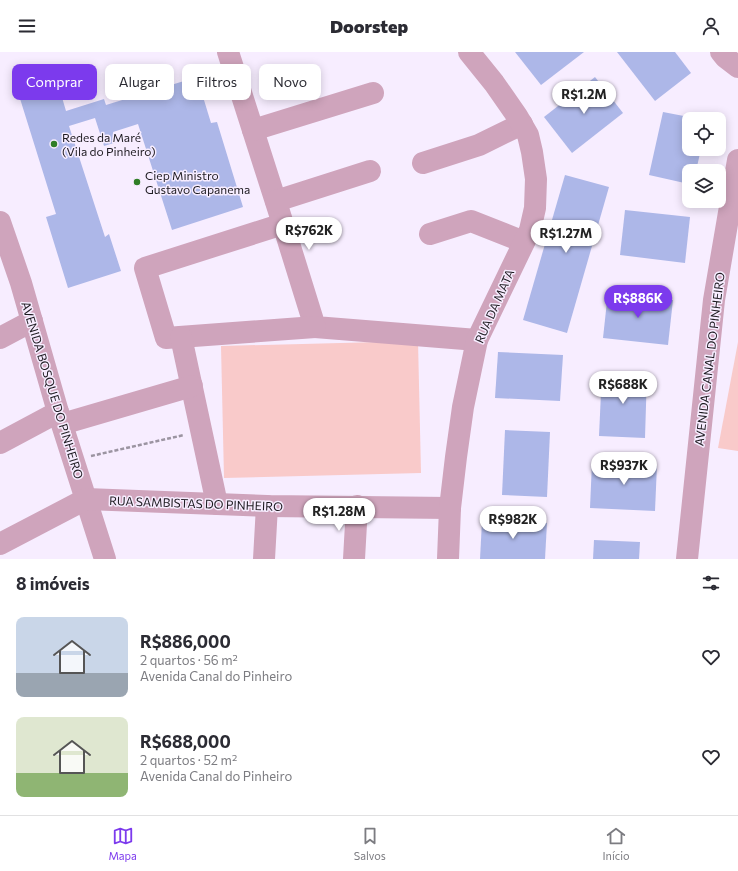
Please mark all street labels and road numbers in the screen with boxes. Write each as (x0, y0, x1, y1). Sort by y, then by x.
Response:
street label: RUA DA MATA (471, 267, 517, 345)
street label: AVENIDA CANAL DO PINHEIRO (691, 271, 727, 447)
street label: AVENIDA BOSQUE DO PINHEIRO (19, 300, 87, 481)
street label: RUA SAMBISTAS DO PINHEIRO (109, 493, 283, 513)

